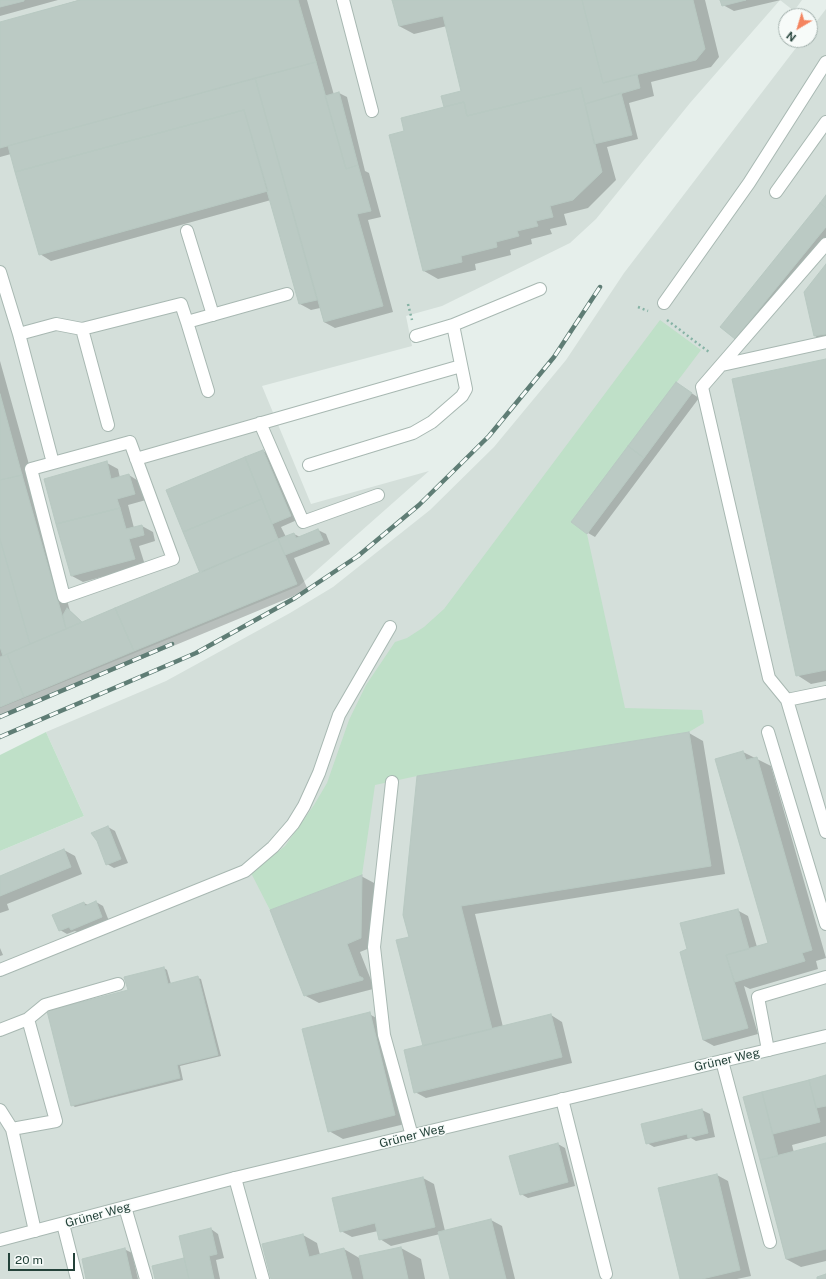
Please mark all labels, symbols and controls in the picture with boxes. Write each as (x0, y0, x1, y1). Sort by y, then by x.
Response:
north arrow (778, 8, 818, 48)
text: N (784, 29, 798, 44)
street label: Grüner Weg (693, 1045, 761, 1075)
street label: Grüner Weg (378, 1121, 446, 1151)
street label: Grüner Weg (64, 1199, 132, 1231)
scale bar (10, 1245, 77, 1271)
text: 20 m (15, 1253, 43, 1267)

